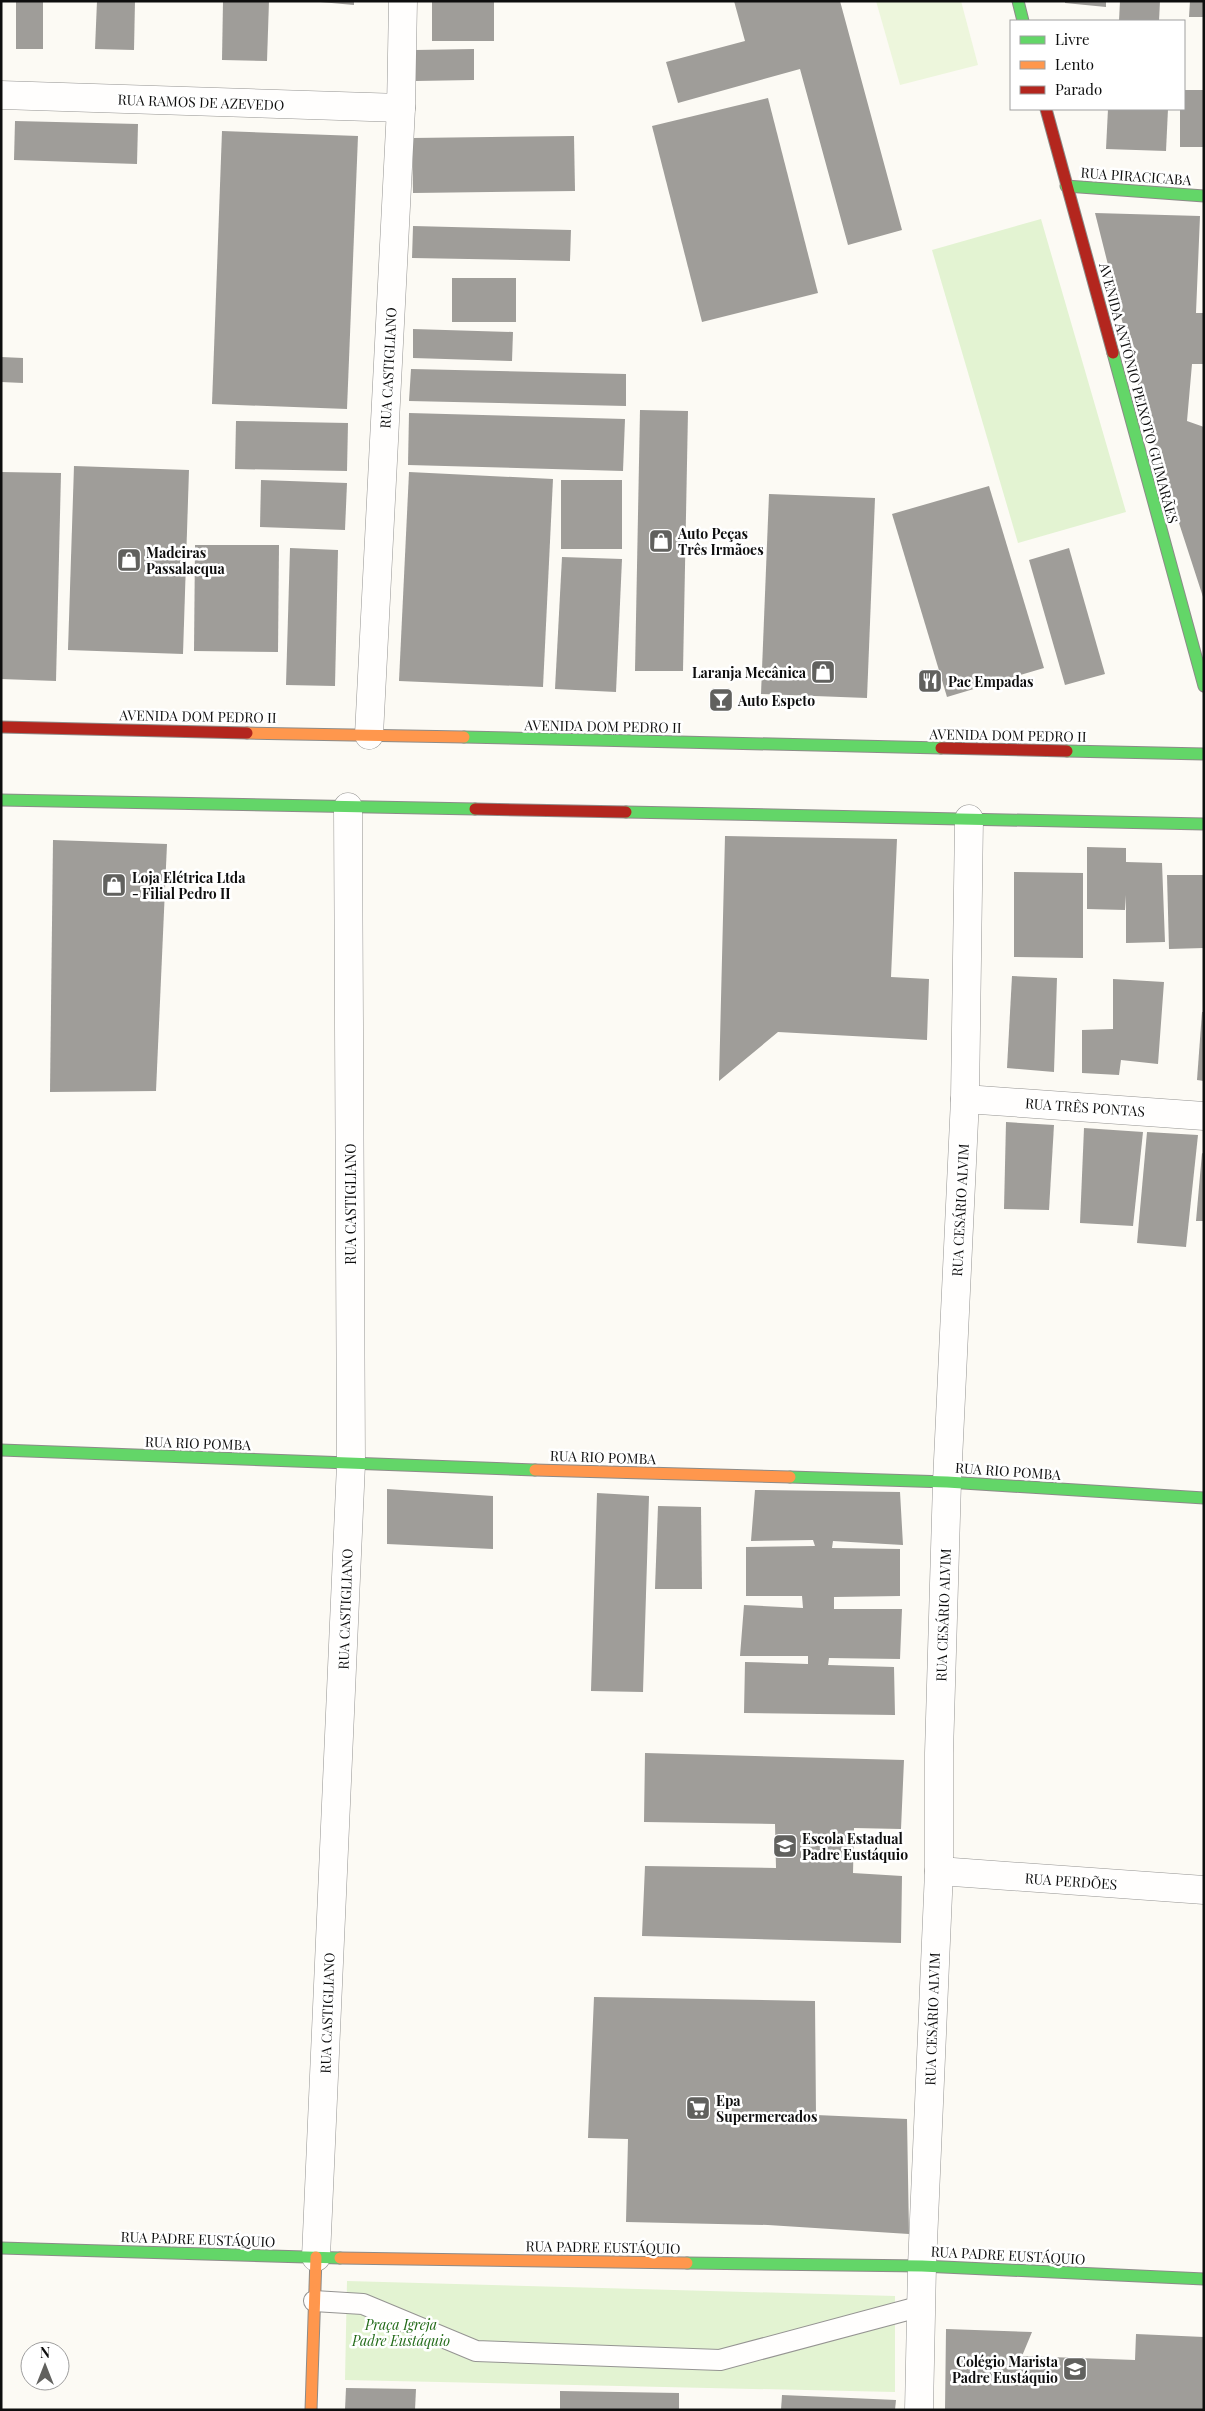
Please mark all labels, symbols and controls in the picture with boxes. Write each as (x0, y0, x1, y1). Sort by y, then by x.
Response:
legend (1010, 20, 1185, 110)
text: Livre (1055, 29, 1090, 49)
text: Lento (1055, 54, 1094, 74)
text: Parado (1055, 79, 1102, 99)
street label: RUA RAMOS DE AZEVEDO (117, 90, 285, 114)
street label: RUA PIRACICABA (1080, 163, 1192, 189)
street label: AVENIDA ANTÔNIO PEIXOTO GUIMARÃES (1095, 260, 1183, 525)
street label: RUA CASTIGLIANO (375, 307, 401, 429)
place label: Auto Peças Três Irmãoes (677, 524, 764, 559)
shop icon: Auto Peças Três Irmãoes (648, 528, 674, 554)
place label: Madeiras Passalacqua (146, 543, 225, 578)
shop icon: Madeiras Passalacqua (116, 547, 142, 573)
shop icon: Laranja Mecânica (810, 659, 836, 685)
place label: Laranja Mecânica (692, 663, 807, 682)
restaurant icon: Pac Empadas (917, 668, 943, 694)
place label: Pac Empadas (948, 672, 1034, 691)
bar icon: Auto Espeto (708, 687, 734, 713)
place label: Auto Espeto (737, 691, 815, 710)
street label: AVENIDA DOM PEDRO II (118, 705, 277, 727)
street label: AVENIDA DOM PEDRO II (523, 715, 682, 737)
street label: AVENIDA DOM PEDRO II (928, 724, 1087, 746)
place label: Loja Elétrica Ltda - Filial Pedro II (132, 868, 246, 903)
shop icon: Loja Elétrica Ltda - Filial Pedro II (101, 872, 127, 898)
street label: RUA TRÊS PONTAS (1024, 1093, 1146, 1121)
street label: RUA CASTIGLIANO (341, 1143, 360, 1265)
street label: RUA CESÁRIO ALVIM (947, 1143, 973, 1277)
street label: RUA RIO POMBA (145, 1432, 252, 1454)
street label: RUA RIO POMBA (550, 1446, 657, 1468)
street label: RUA RIO POMBA (954, 1458, 1062, 1484)
street label: RUA CASTIGLIANO (333, 1548, 357, 1670)
street label: RUA CESÁRIO ALVIM (931, 1548, 955, 1682)
place label: Escola Estadual Padre Eustáquio (802, 1829, 908, 1864)
school or university icon: Escola Estadual Padre Eustáquio (772, 1833, 798, 1859)
street label: RUA PERDÕES (1024, 1868, 1118, 1894)
street label: RUA CASTIGLIANO (315, 1952, 339, 2074)
street label: RUA CESÁRIO ALVIM (920, 1952, 944, 2086)
place label: Epa Supermercados (716, 2091, 818, 2126)
supermarket icon: Epa Supermercados (685, 2095, 711, 2121)
street label: RUA PADRE EUSTÁQUIO (120, 2227, 276, 2251)
street label: RUA PADRE EUSTÁQUIO (525, 2236, 681, 2258)
street label: RUA PADRE EUSTÁQUIO (930, 2241, 1086, 2269)
park label: Praça Igreja Padre Eustáquio (351, 2315, 450, 2350)
north arrow (20, 2341, 70, 2391)
text: N (40, 2343, 50, 2362)
place label: Colégio Marista Padre Eustáquio (952, 2352, 1059, 2387)
school or university icon: Colégio Marista Padre Eustáquio (1062, 2356, 1088, 2382)

